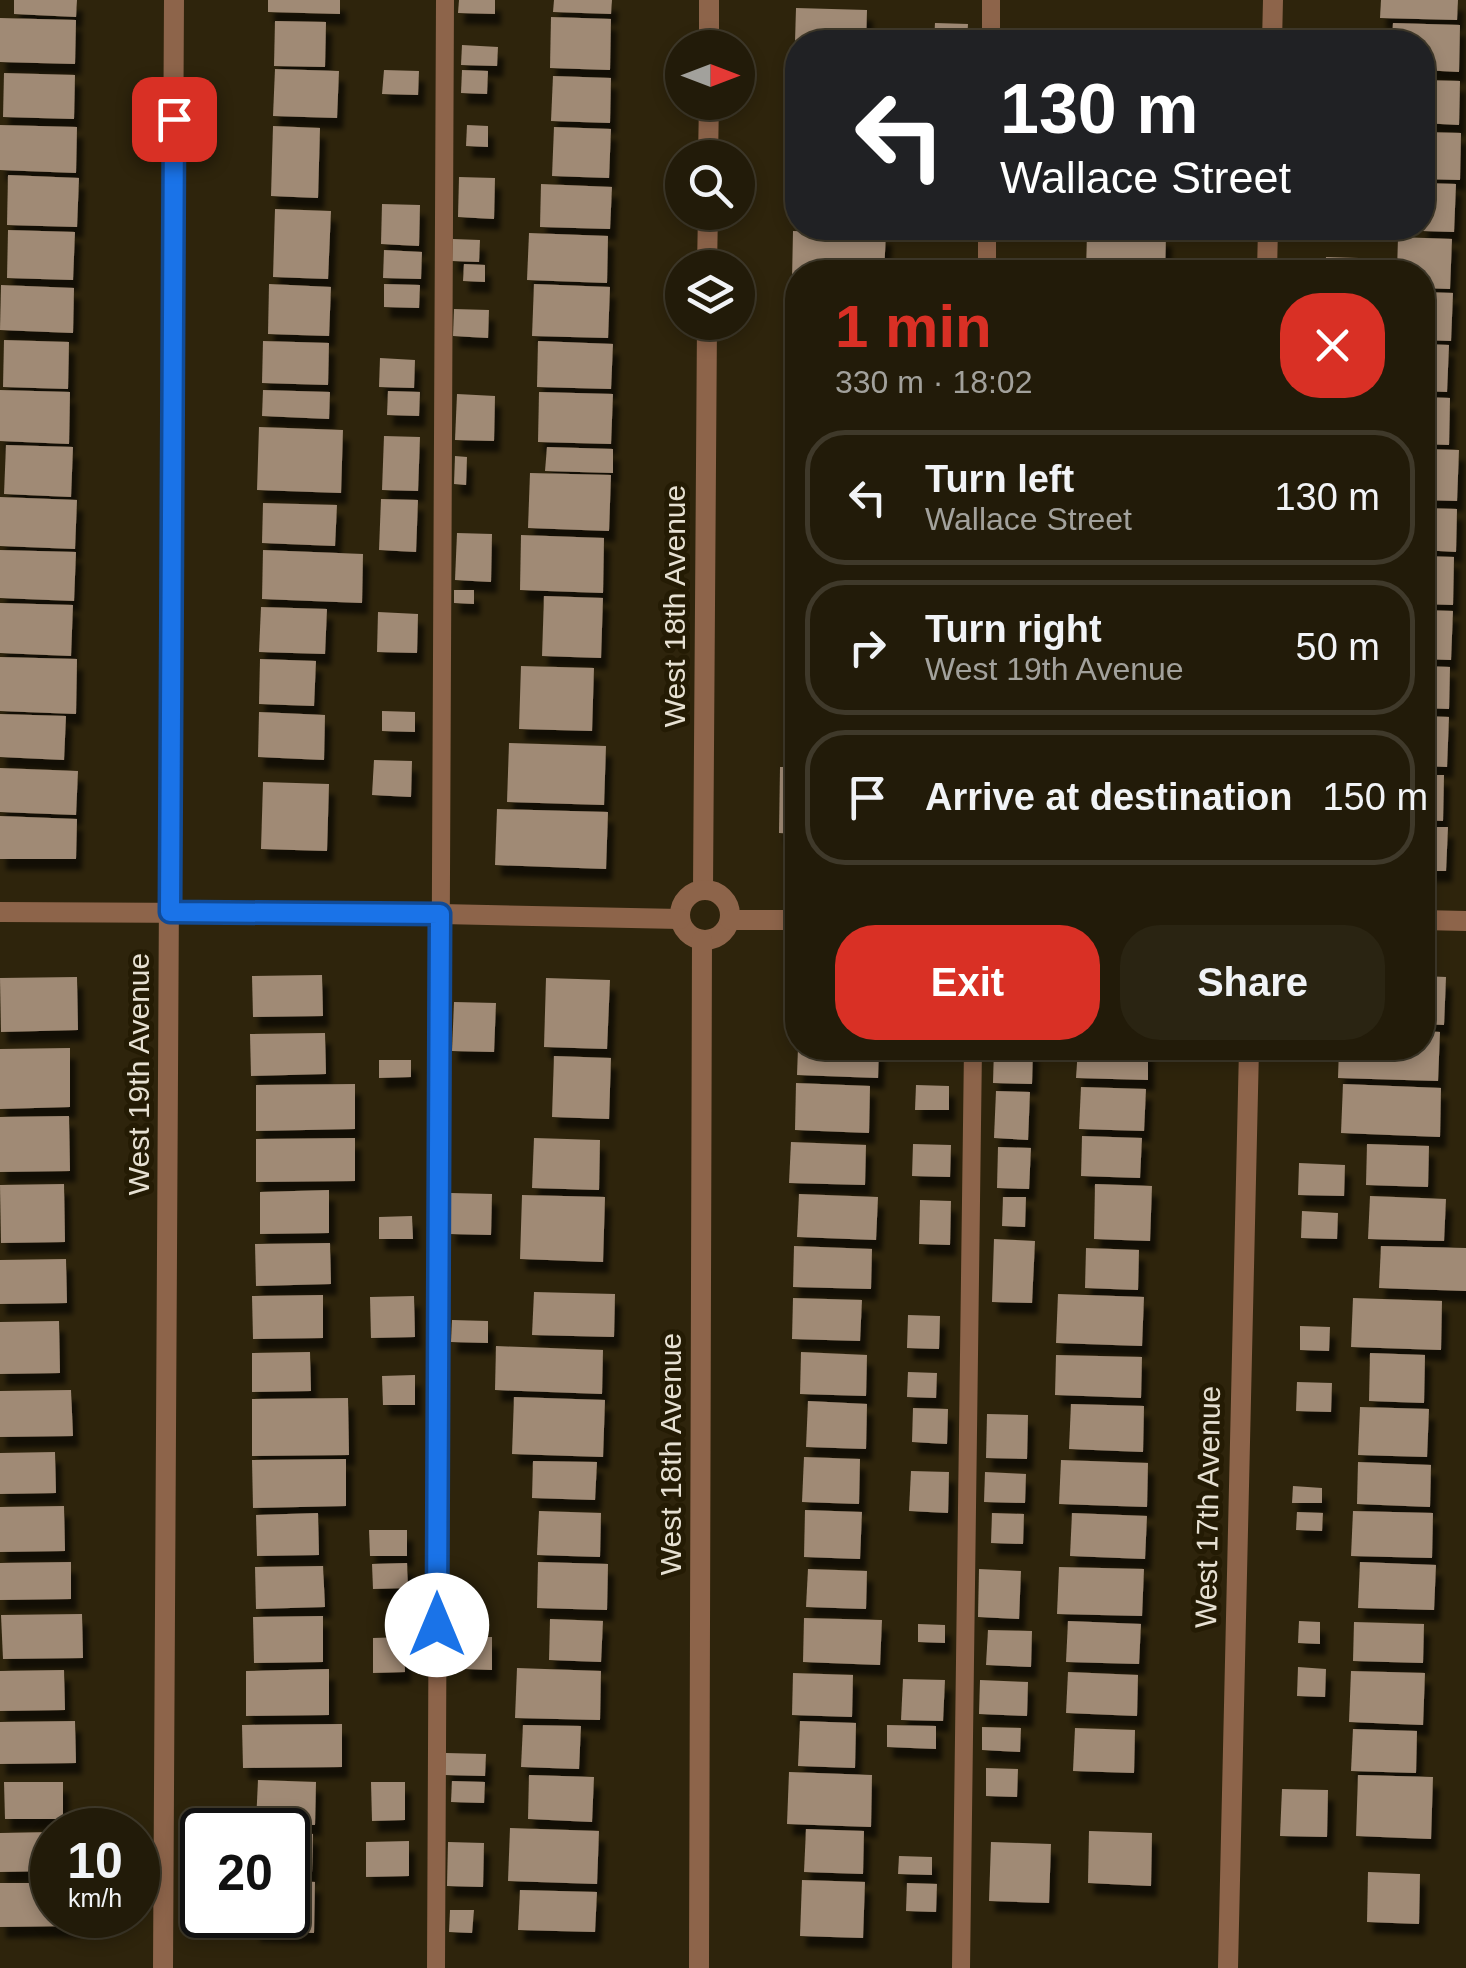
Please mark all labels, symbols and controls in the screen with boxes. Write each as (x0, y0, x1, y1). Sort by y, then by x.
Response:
north arrow (665, 30, 755, 120)
map controls (665, 30, 755, 340)
icon: left (835, 70, 965, 200)
text: 130 m (1000, 70, 1198, 148)
pin (132, 77, 217, 162)
icon: arrive (147, 92, 202, 147)
button: search (665, 140, 755, 230)
text: Wallace Street (1000, 152, 1291, 203)
button: layers (665, 250, 755, 340)
text: 1 min (835, 293, 992, 360)
button: close (1280, 293, 1385, 398)
text: 330 m · 18:02 (835, 364, 1032, 400)
text: Turn left (925, 458, 1074, 500)
icon: left (840, 470, 895, 525)
text: 130 m (1274, 476, 1380, 518)
street label: West 18th Avenue (658, 485, 691, 727)
text: Wallace Street (925, 501, 1132, 537)
text: Turn right (925, 608, 1102, 650)
icon: right (840, 620, 895, 675)
text: 50 m (1296, 626, 1380, 668)
text: West 19th Avenue (925, 651, 1184, 687)
icon: arrive (840, 770, 895, 825)
text: Arrive at destination (925, 776, 1292, 818)
text: 150 m (1322, 776, 1428, 818)
button: Exit (835, 925, 1100, 1040)
button: Share (1120, 925, 1385, 1040)
street label: West 19th Avenue (122, 953, 155, 1195)
street label: West 18th Avenue (654, 1333, 687, 1575)
street label: West 17th Avenue (1189, 1386, 1226, 1628)
position arrow (385, 1573, 489, 1677)
speed limit sign: 20 (180, 1808, 310, 1938)
text: 10 (67, 1833, 123, 1889)
text: km/h (68, 1884, 122, 1912)

